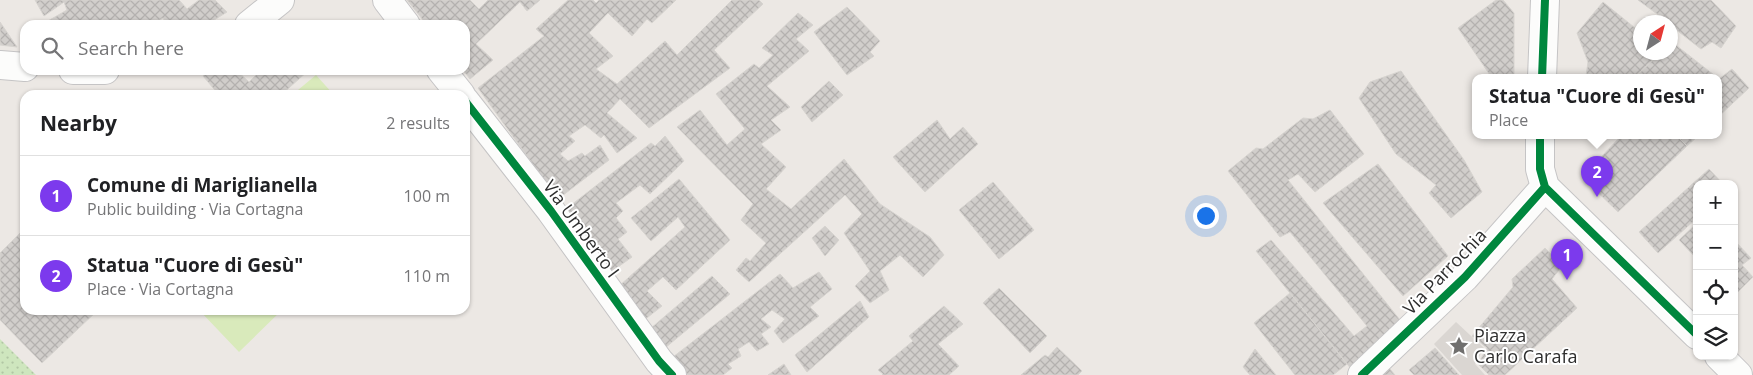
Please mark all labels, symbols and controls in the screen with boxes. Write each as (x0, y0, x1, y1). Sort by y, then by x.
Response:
north arrow (1633, 15, 1678, 60)
search box (20, 20, 470, 75)
icon: search (38, 34, 66, 62)
text: Search here (78, 35, 184, 61)
popup (1472, 74, 1722, 139)
text: Statua "Cuore di Gesù" (1489, 83, 1705, 109)
text: Nearby (40, 109, 117, 137)
text: Place (1489, 109, 1528, 131)
text: 2 results (386, 112, 450, 134)
pin: 2 (1581, 156, 1613, 197)
text: Comune di Mariglianella (87, 172, 318, 198)
street label: Via Umberto I (538, 175, 625, 282)
map controls (1693, 180, 1738, 360)
button: + (1693, 180, 1738, 225)
text: 1 (51, 185, 61, 207)
text: 100 m (404, 185, 450, 207)
text: Public building · Via Cortagna (87, 198, 304, 220)
your location (1193, 203, 1219, 229)
street label: Via Parrochia (1397, 223, 1491, 319)
button: − (1693, 225, 1738, 270)
pin: 1 (1551, 239, 1583, 280)
text: Statua "Cuore di Gesù" (87, 252, 303, 278)
text: 2 (51, 265, 61, 287)
text: 110 m (404, 265, 450, 287)
button: locate (1693, 270, 1738, 315)
text: Place · Via Cortagna (87, 278, 234, 300)
button: layers (1693, 315, 1738, 360)
place label: Piazza Carlo Carafa (1474, 323, 1578, 368)
place icon: Piazza Carlo Carafa (1448, 335, 1470, 357)

